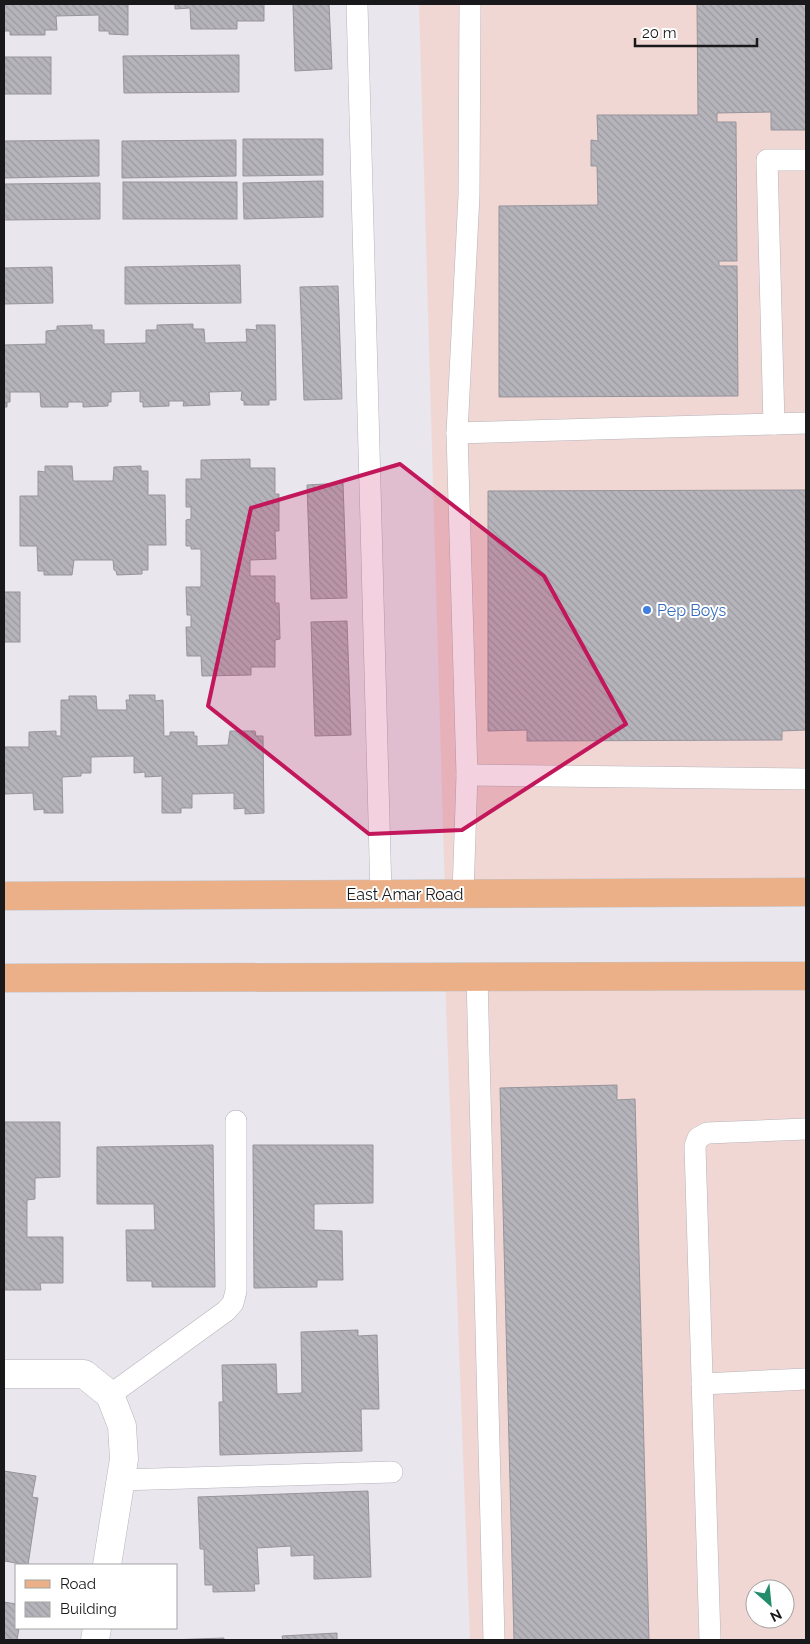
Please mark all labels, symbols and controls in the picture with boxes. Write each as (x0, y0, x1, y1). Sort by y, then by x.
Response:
scale bar (635, 15, 758, 47)
text: 20 m (642, 24, 677, 42)
place label: Pep Boys (657, 601, 726, 620)
marker: Pep Boys (641, 604, 653, 616)
street label: East Amar Road (346, 885, 464, 904)
legend (15, 1564, 178, 1629)
text: Road (60, 1575, 96, 1593)
north arrow (745, 1579, 795, 1629)
text: Building (60, 1600, 117, 1618)
text: N (768, 1606, 784, 1625)

